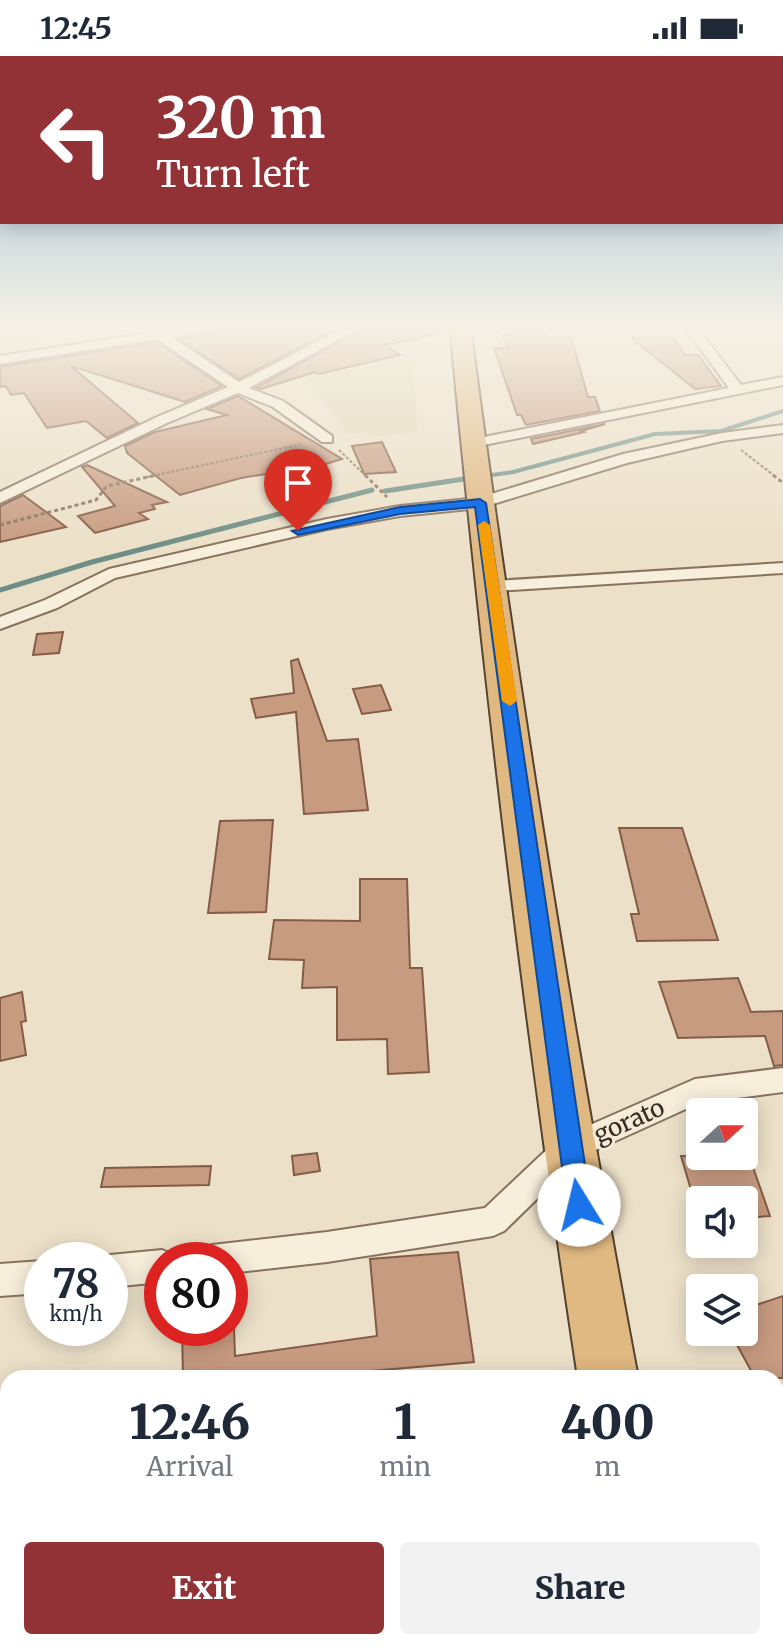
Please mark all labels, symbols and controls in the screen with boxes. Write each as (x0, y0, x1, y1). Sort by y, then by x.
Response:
text: 12:45 (40, 9, 112, 47)
text: 320 m (156, 83, 325, 153)
icon: left (24, 88, 128, 192)
text: Turn left (156, 152, 310, 197)
pin (264, 449, 332, 531)
icon: arrive (276, 461, 320, 505)
street label: gorato (589, 1092, 669, 1150)
north arrow (686, 1098, 758, 1170)
map controls (686, 1098, 758, 1346)
position arrow (537, 1163, 621, 1247)
button: sound (686, 1186, 758, 1258)
speed limit sign: 80 (144, 1242, 248, 1346)
text: 78 (52, 1259, 100, 1309)
button: layers (686, 1274, 758, 1346)
text: km/h (50, 1301, 102, 1326)
text: 12:46 (129, 1392, 250, 1452)
text: 1 (394, 1392, 416, 1452)
text: 400 (560, 1392, 655, 1452)
text: Arrival (146, 1450, 233, 1483)
text: min (380, 1450, 431, 1483)
text: m (595, 1450, 620, 1483)
button: Exit (24, 1542, 384, 1634)
button: Share (400, 1542, 760, 1634)

